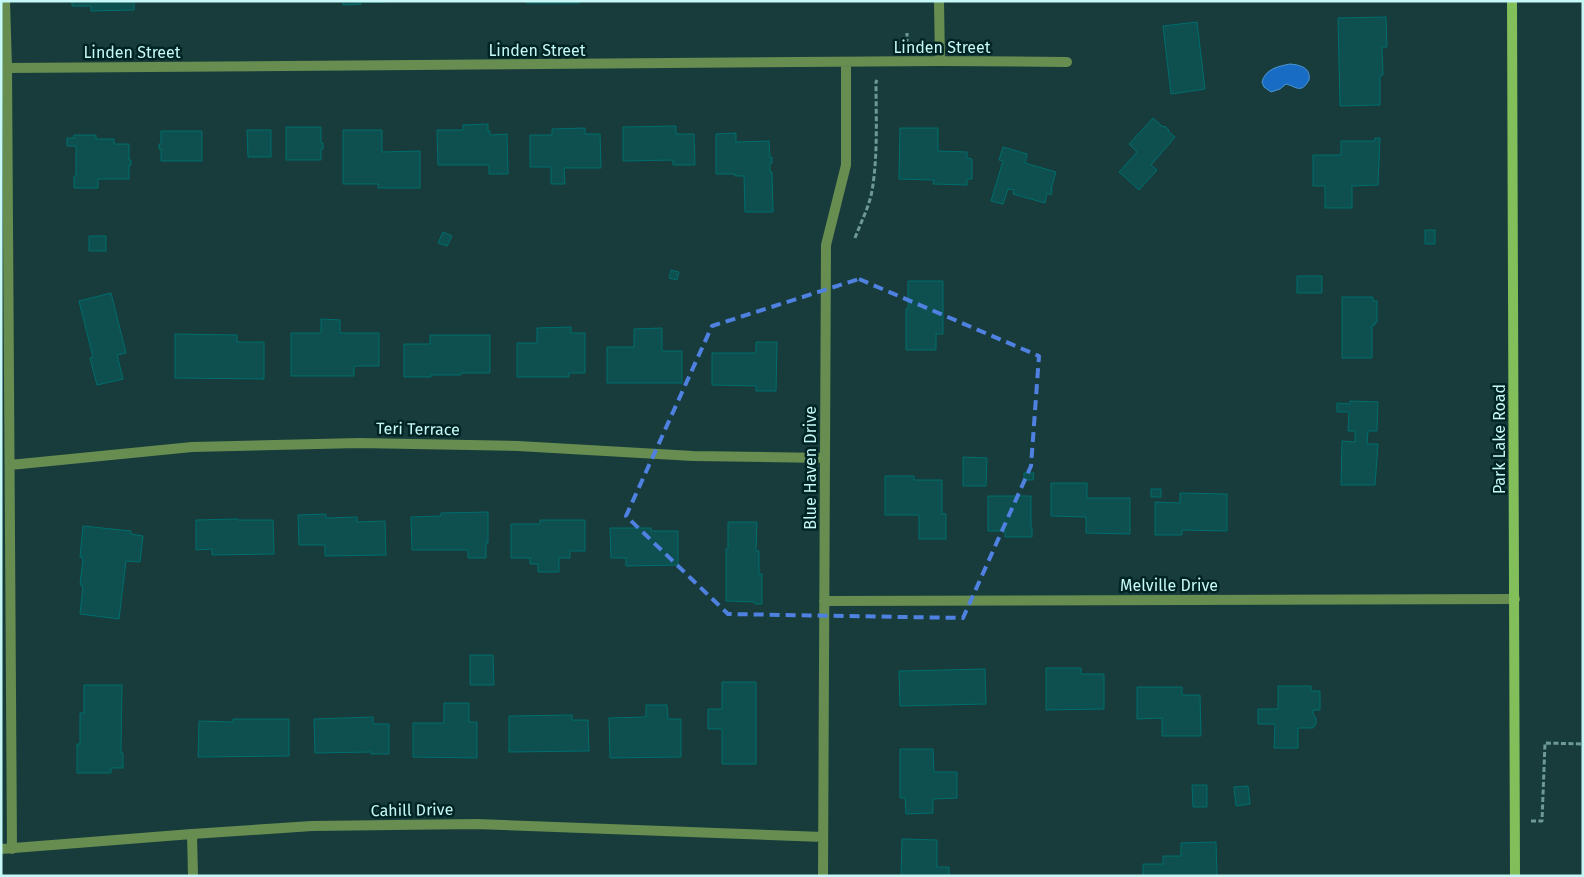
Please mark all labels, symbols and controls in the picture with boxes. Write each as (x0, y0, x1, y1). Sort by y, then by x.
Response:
street label: Linden Street (893, 38, 991, 57)
street label: Linden Street (488, 41, 586, 60)
street label: Linden Street (83, 43, 181, 62)
street label: Park Lake Road (1490, 384, 1509, 494)
street label: Blue Haven Drive (801, 406, 820, 530)
street label: Teri Terrace (376, 419, 460, 439)
street label: Melville Drive (1120, 576, 1218, 595)
street label: Cahill Drive (371, 800, 453, 820)

